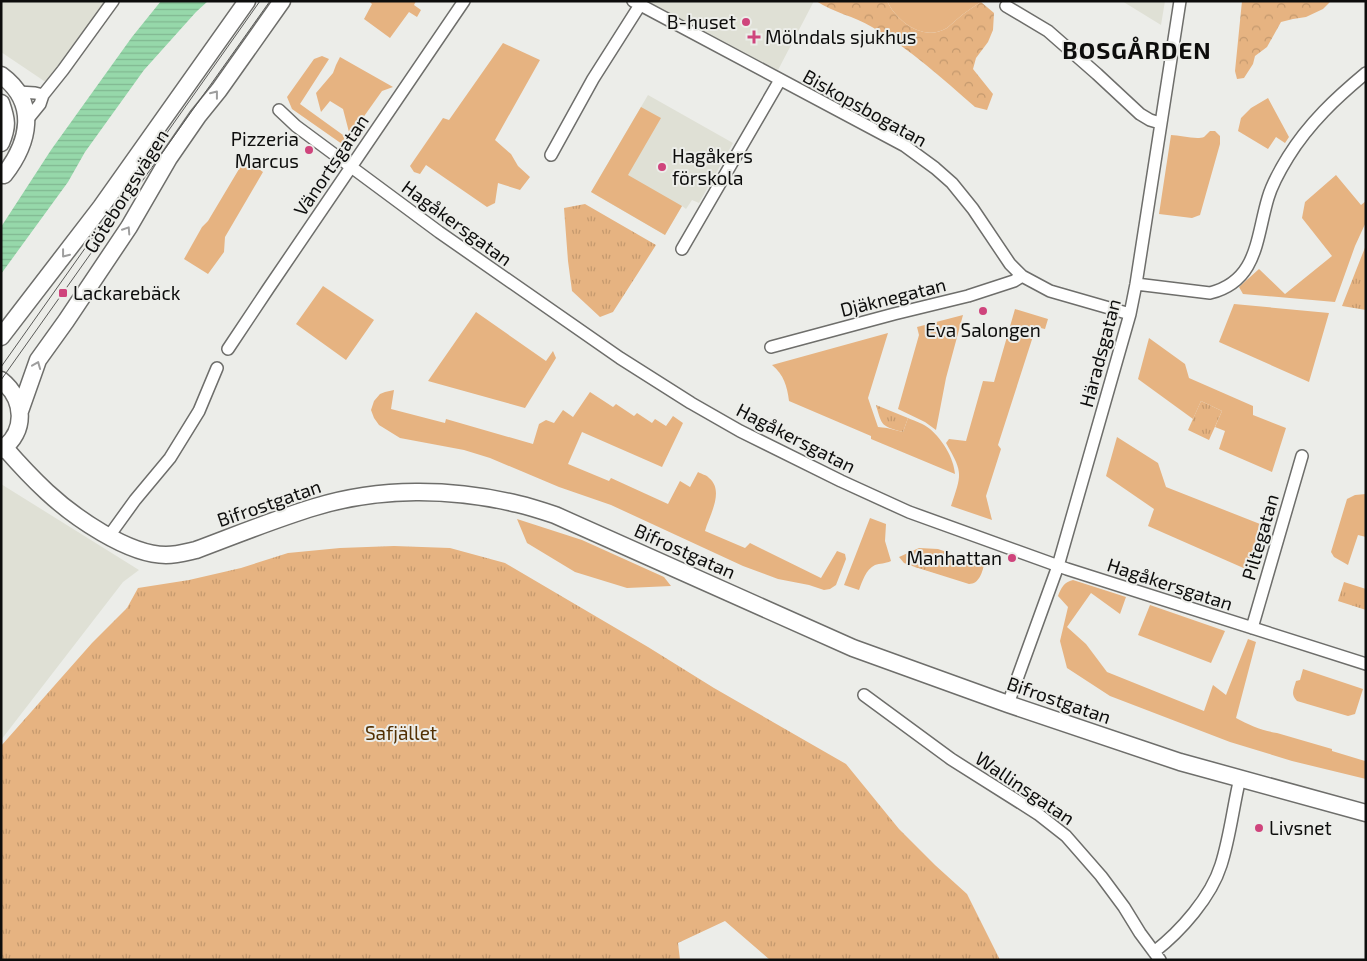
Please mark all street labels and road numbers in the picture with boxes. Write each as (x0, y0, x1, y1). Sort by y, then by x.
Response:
street label: Biskopsbogatan (799, 64, 931, 151)
street label: Vänortsgatan (288, 110, 373, 220)
street label: Göteborgsvägen (78, 125, 173, 257)
street label: Hagåkersgatan (398, 175, 517, 270)
street label: Djäknegatan (838, 272, 948, 321)
street label: Häradsgatan (1074, 296, 1125, 410)
street label: Hagåkersgatan (733, 398, 860, 477)
street label: Bifrostgatan (214, 474, 324, 531)
street label: Piltegatan (1236, 491, 1283, 583)
street label: Bifrostgatan (631, 518, 739, 583)
street label: Hagåkersgatan (1105, 552, 1236, 615)
street label: Bifrostgatan (1004, 671, 1114, 728)
street label: Wallinsgatan (971, 746, 1079, 829)

